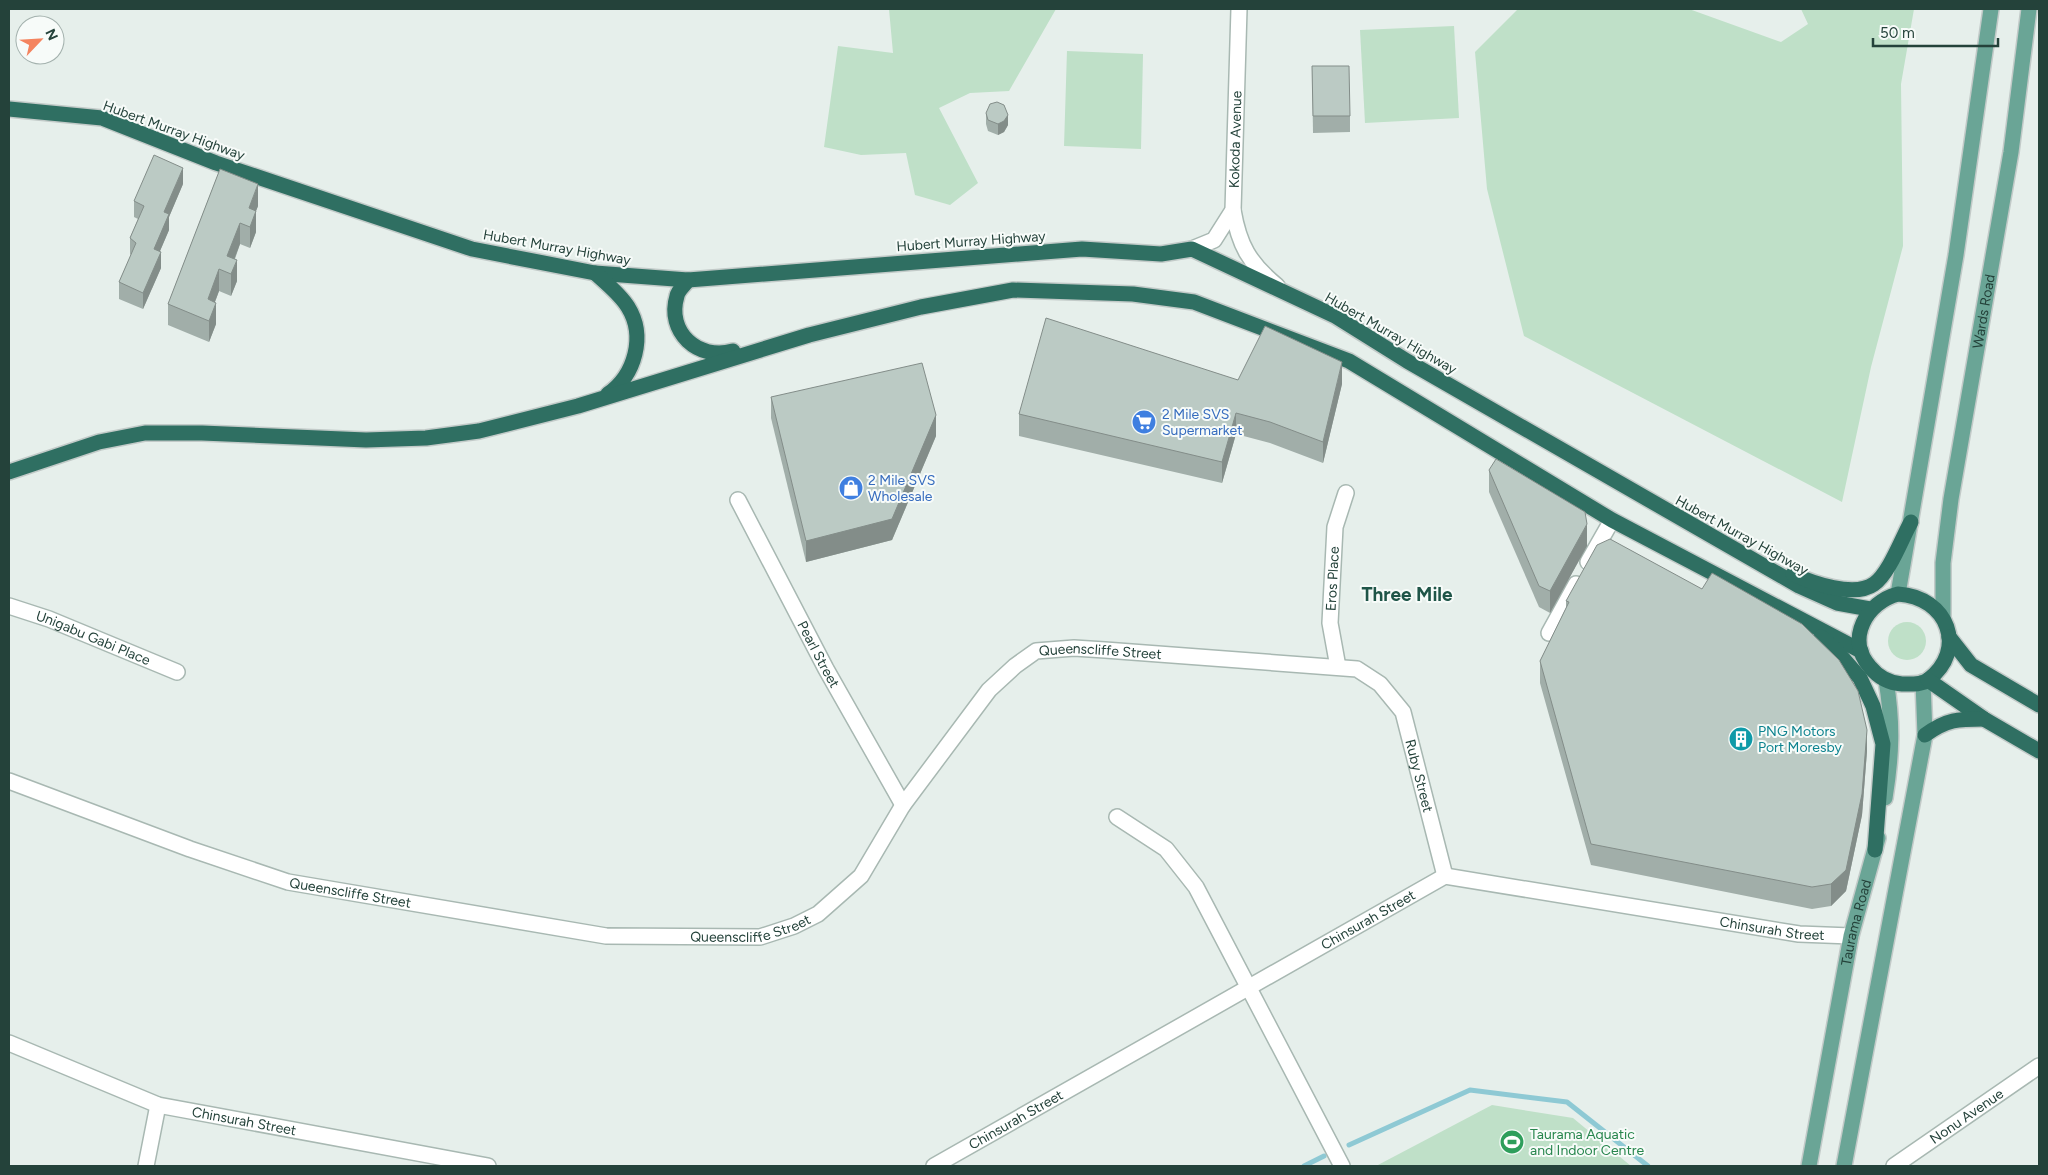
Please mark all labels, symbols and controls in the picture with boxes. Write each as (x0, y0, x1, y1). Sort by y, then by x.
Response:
north arrow (15, 15, 65, 65)
scale bar (1873, 15, 1998, 47)
text: 50 m (1880, 24, 1915, 42)
text: N (41, 26, 61, 43)
street label: Kokoda Avenue (1226, 90, 1246, 188)
street label: Hubert Murray Highway (101, 97, 248, 164)
street label: Hubert Murray Highway (482, 226, 633, 269)
street label: Hubert Murray Highway (896, 228, 1047, 255)
street label: Wards Road (1969, 273, 1999, 350)
street label: Hubert Murray Highway (1322, 289, 1460, 378)
place label: 2 Mile SVS Supermarket (1162, 406, 1242, 439)
supermarket icon: 2 Mile SVS Supermarket (1131, 409, 1157, 435)
place label: 2 Mile SVS Wholesale (868, 472, 935, 505)
shop icon: 2 Mile SVS Wholesale (838, 475, 864, 501)
street label: Hubert Murray Highway (1672, 492, 1812, 579)
street label: Eros Place (1323, 546, 1343, 612)
district label: Three Mile (1361, 583, 1453, 606)
street label: Unigabu Gabi Place (34, 607, 153, 669)
street label: Pearl Street (793, 618, 843, 691)
street label: Queenscliffe Street (1038, 640, 1162, 663)
place label: PNG Motors Port Moresby (1758, 723, 1842, 756)
building icon: PNG Motors Port Moresby (1728, 726, 1754, 752)
street label: Ruby Street (1401, 738, 1436, 814)
street label: Queenscliffe Street (288, 874, 412, 912)
street label: Taurama Road (1838, 878, 1875, 967)
street label: Chinsurah Street (1318, 887, 1418, 954)
street label: Queenscliffe Street (690, 911, 814, 946)
street label: Chinsurah Street (1718, 913, 1825, 944)
street label: Nonu Avenue (1927, 1085, 2007, 1148)
street label: Chinsurah Street (966, 1087, 1066, 1154)
street label: Chinsurah Street (191, 1103, 298, 1139)
place label: Taurama Aquatic and Indoor Centre (1530, 1126, 1644, 1159)
sports icon: Taurama Aquatic and Indoor Centre (1499, 1129, 1525, 1155)

